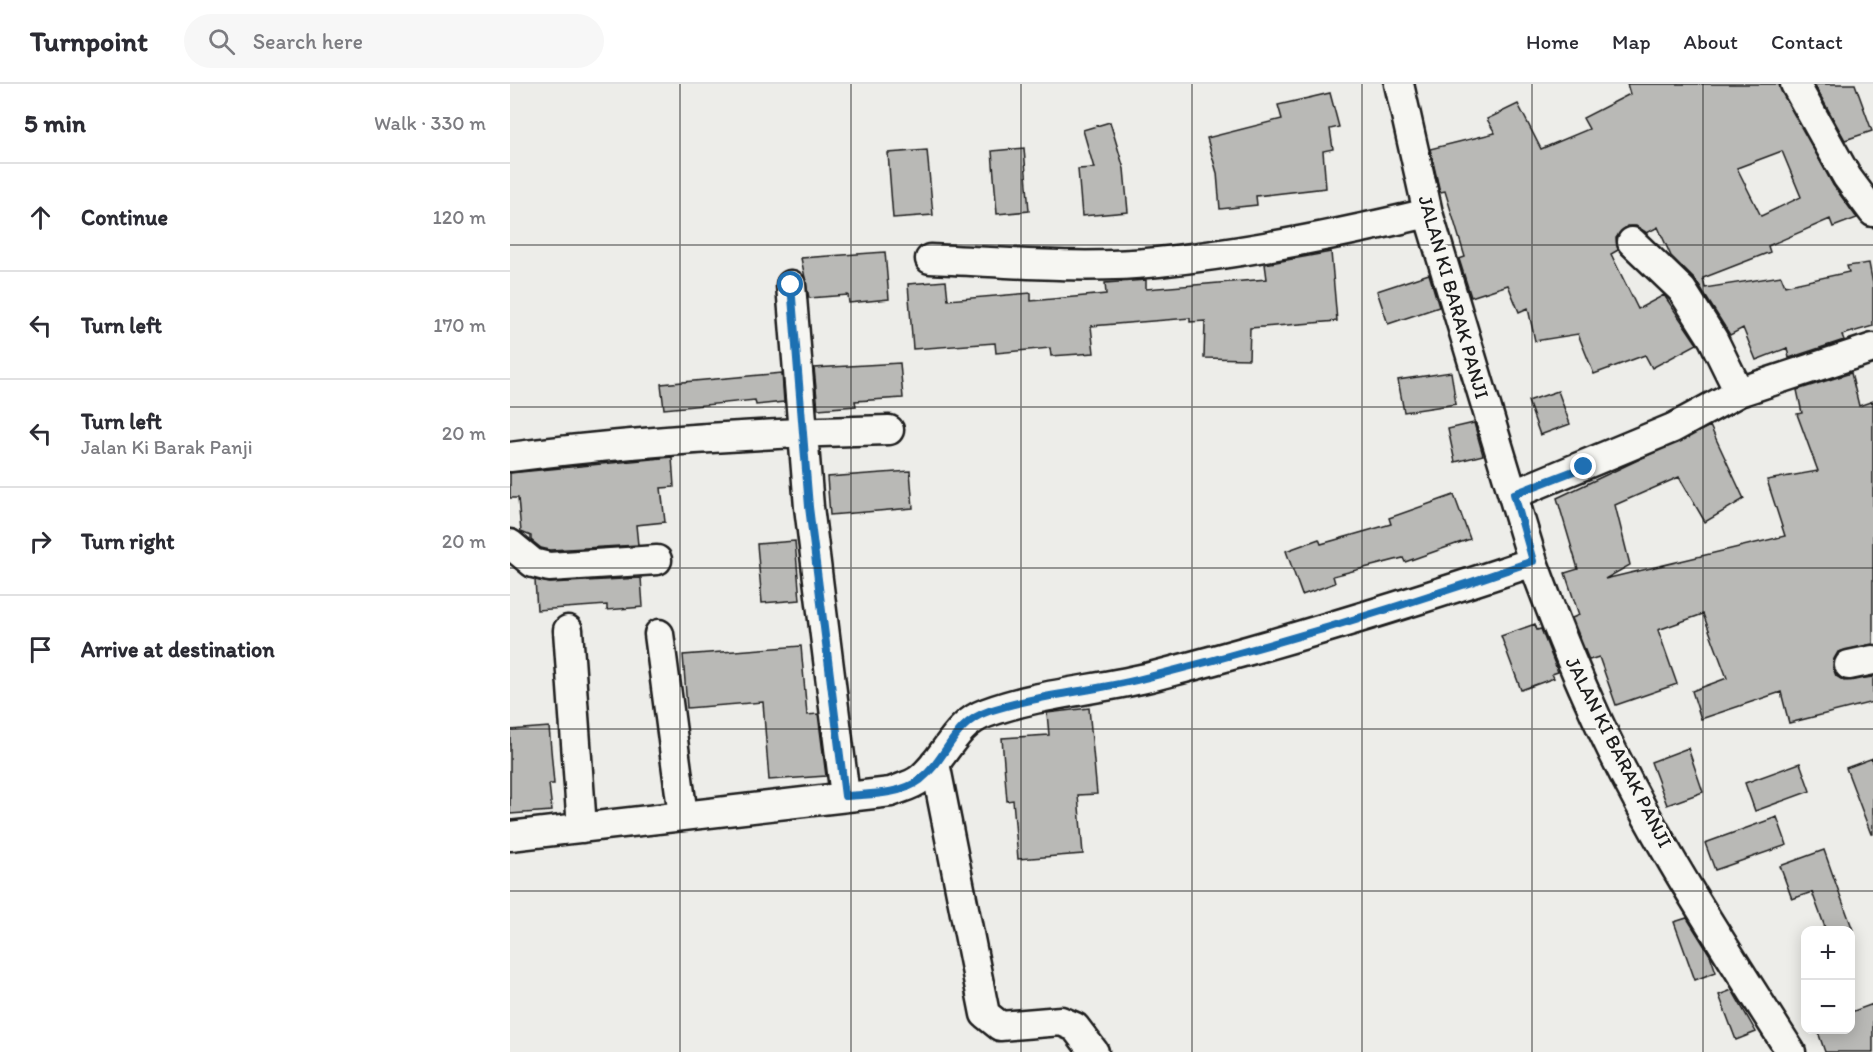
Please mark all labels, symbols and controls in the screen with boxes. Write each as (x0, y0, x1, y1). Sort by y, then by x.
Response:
search box (184, 14, 604, 68)
text: Turnpoint (30, 24, 148, 58)
icon: search (205, 25, 238, 58)
text: Search here (253, 28, 363, 55)
text: Home (1526, 29, 1579, 54)
text: Map (1612, 29, 1651, 54)
text: About (1684, 29, 1738, 54)
text: Contact (1771, 29, 1843, 54)
text: 5 min (24, 107, 86, 139)
text: Walk · 330 m (374, 111, 486, 135)
street label: JALAN KI BARAK PANJI (1413, 192, 1495, 402)
icon: ahead (24, 201, 57, 234)
text: Continue (81, 204, 168, 231)
text: 120 m (433, 205, 486, 229)
route start (777, 271, 803, 297)
icon: left (24, 309, 57, 342)
text: Turn left (81, 312, 162, 339)
text: 170 m (433, 313, 486, 337)
text: Turn left (81, 408, 162, 435)
icon: left (24, 417, 57, 450)
text: 20 m (442, 421, 486, 445)
text: Jalan Ki Barak Panji (81, 435, 253, 459)
route end (1570, 453, 1596, 479)
icon: right (24, 525, 57, 558)
text: Turn right (81, 528, 175, 555)
text: 20 m (442, 529, 486, 553)
icon: arrive (24, 633, 57, 666)
text: Arrive at destination (81, 636, 275, 663)
street label: JALAN KI BARAK PANJI (1560, 653, 1678, 851)
map controls (1801, 926, 1855, 1034)
button: + (1801, 926, 1855, 980)
button: − (1801, 980, 1855, 1034)

